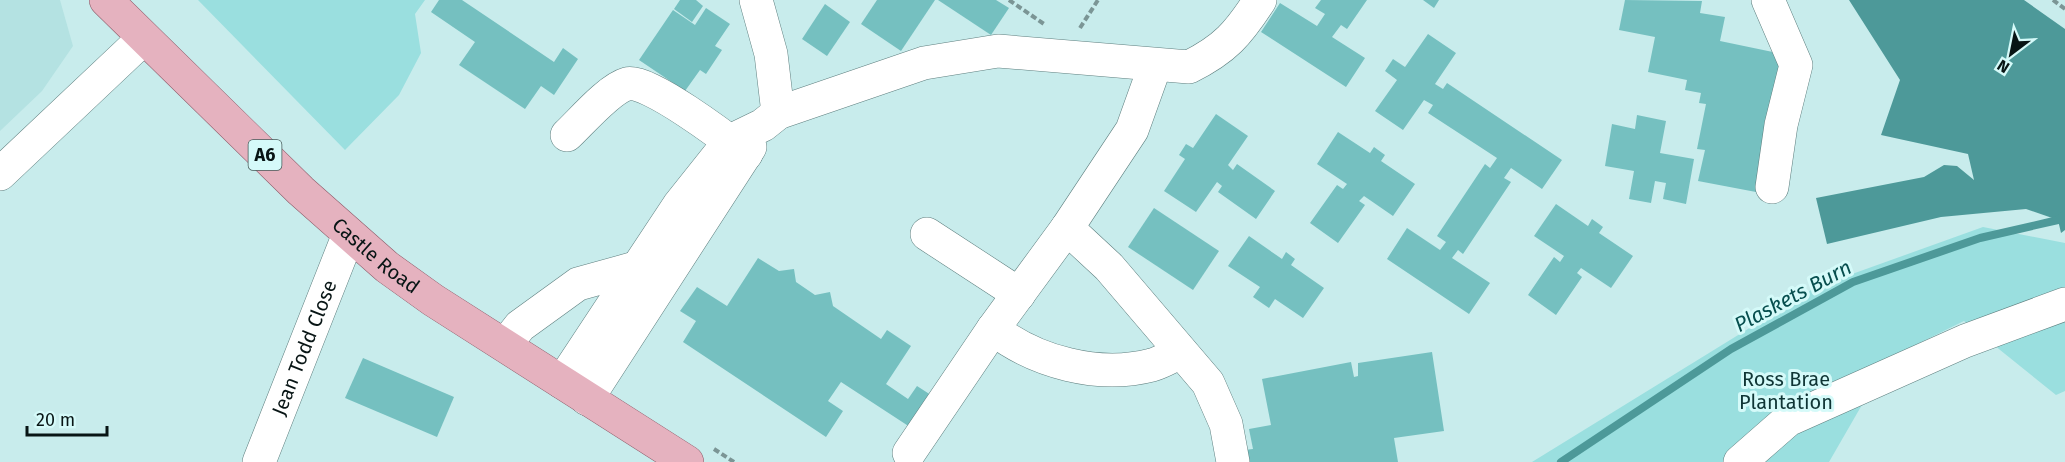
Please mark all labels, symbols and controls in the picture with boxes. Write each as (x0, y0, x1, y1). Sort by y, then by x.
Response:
north arrow (1981, 24, 2041, 84)
text: N (1994, 55, 2013, 77)
road number: A6 (248, 140, 282, 170)
street label: Castle Road (327, 212, 424, 299)
water label: Plaskets Burn (1730, 254, 1856, 338)
street label: Jean Todd Close (267, 276, 342, 419)
park label: Ross Brae Plantation (1739, 367, 1833, 414)
scale bar (27, 399, 106, 437)
text: 20 m (36, 409, 75, 431)

